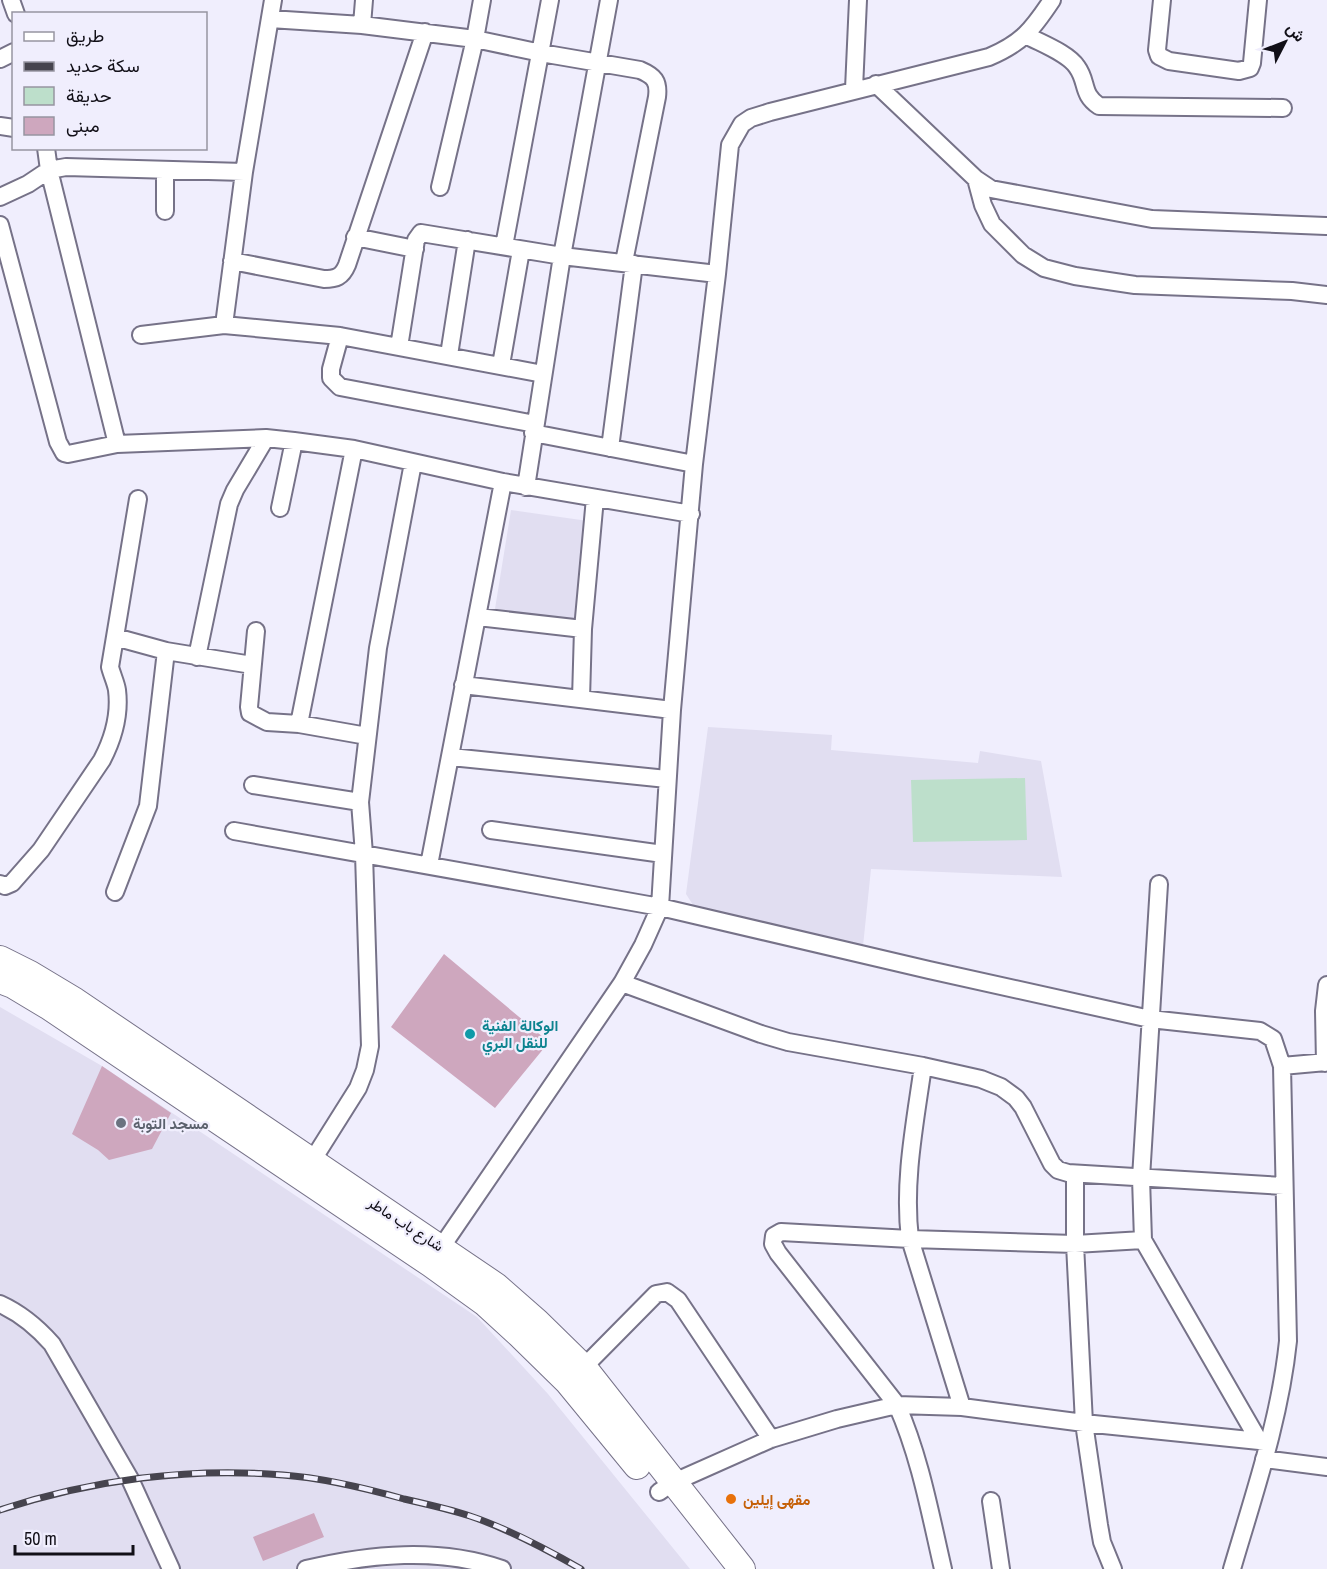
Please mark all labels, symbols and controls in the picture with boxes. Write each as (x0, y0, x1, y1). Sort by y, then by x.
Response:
legend (12, 12, 207, 150)
north arrow (1255, 12, 1315, 72)
text: ش (1282, 17, 1311, 46)
text: طريق (66, 23, 104, 48)
text: سكة حديد (66, 53, 140, 78)
text: حديقة (66, 83, 112, 108)
text: مبنى (66, 113, 100, 138)
place label: الوكالة الفنية للنقل البري (482, 1015, 558, 1056)
marker: الوكالة الفنية للنقل البري (463, 1027, 477, 1041)
place label: مسجد التوبة (133, 1113, 209, 1134)
marker: مسجد التوبة (114, 1116, 128, 1130)
street label: شارع باب ماطر (363, 1191, 448, 1257)
place label: مقهى إيلين (743, 1489, 810, 1510)
marker: مقهى إيلين (724, 1492, 738, 1506)
scale bar (15, 1518, 134, 1556)
text: 50 m (24, 1526, 57, 1551)

